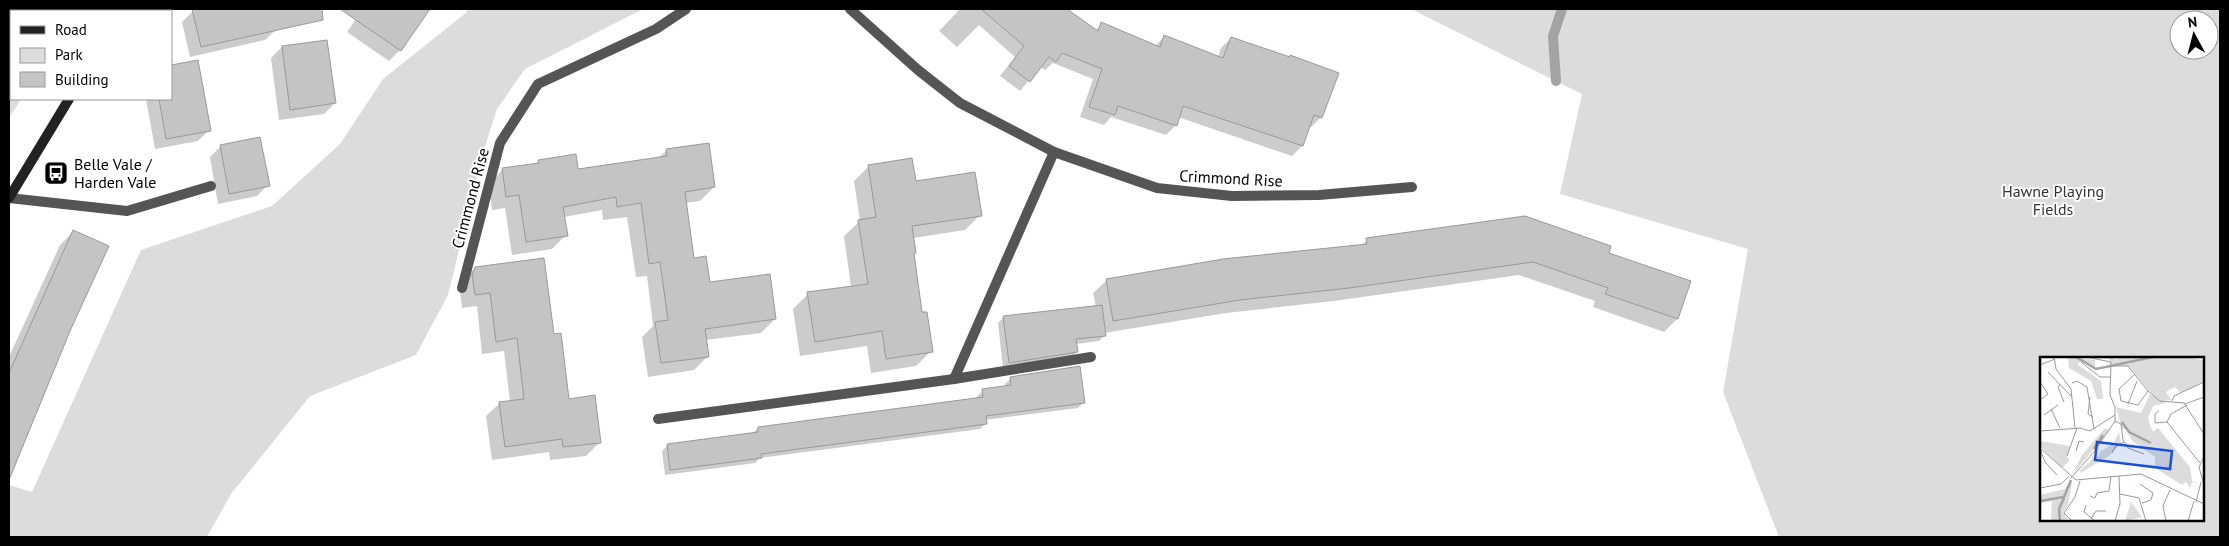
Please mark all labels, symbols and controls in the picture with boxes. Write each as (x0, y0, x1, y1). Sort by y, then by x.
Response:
legend (10, 10, 172, 100)
north arrow (2169, 10, 2219, 60)
text: N (2187, 13, 2198, 32)
text: Road (55, 20, 87, 39)
text: Park (55, 45, 83, 64)
text: Building (55, 70, 109, 89)
street label: Crimmond Rise (447, 145, 493, 251)
place label: Belle Vale / Harden Vale (74, 154, 156, 192)
bus stop icon: Belle Vale / Harden Vale (43, 160, 69, 186)
street label: Crimmond Rise (1179, 165, 1283, 191)
park label: Hawne Playing Fields (2002, 181, 2104, 219)
inset map (2040, 357, 2204, 521)

